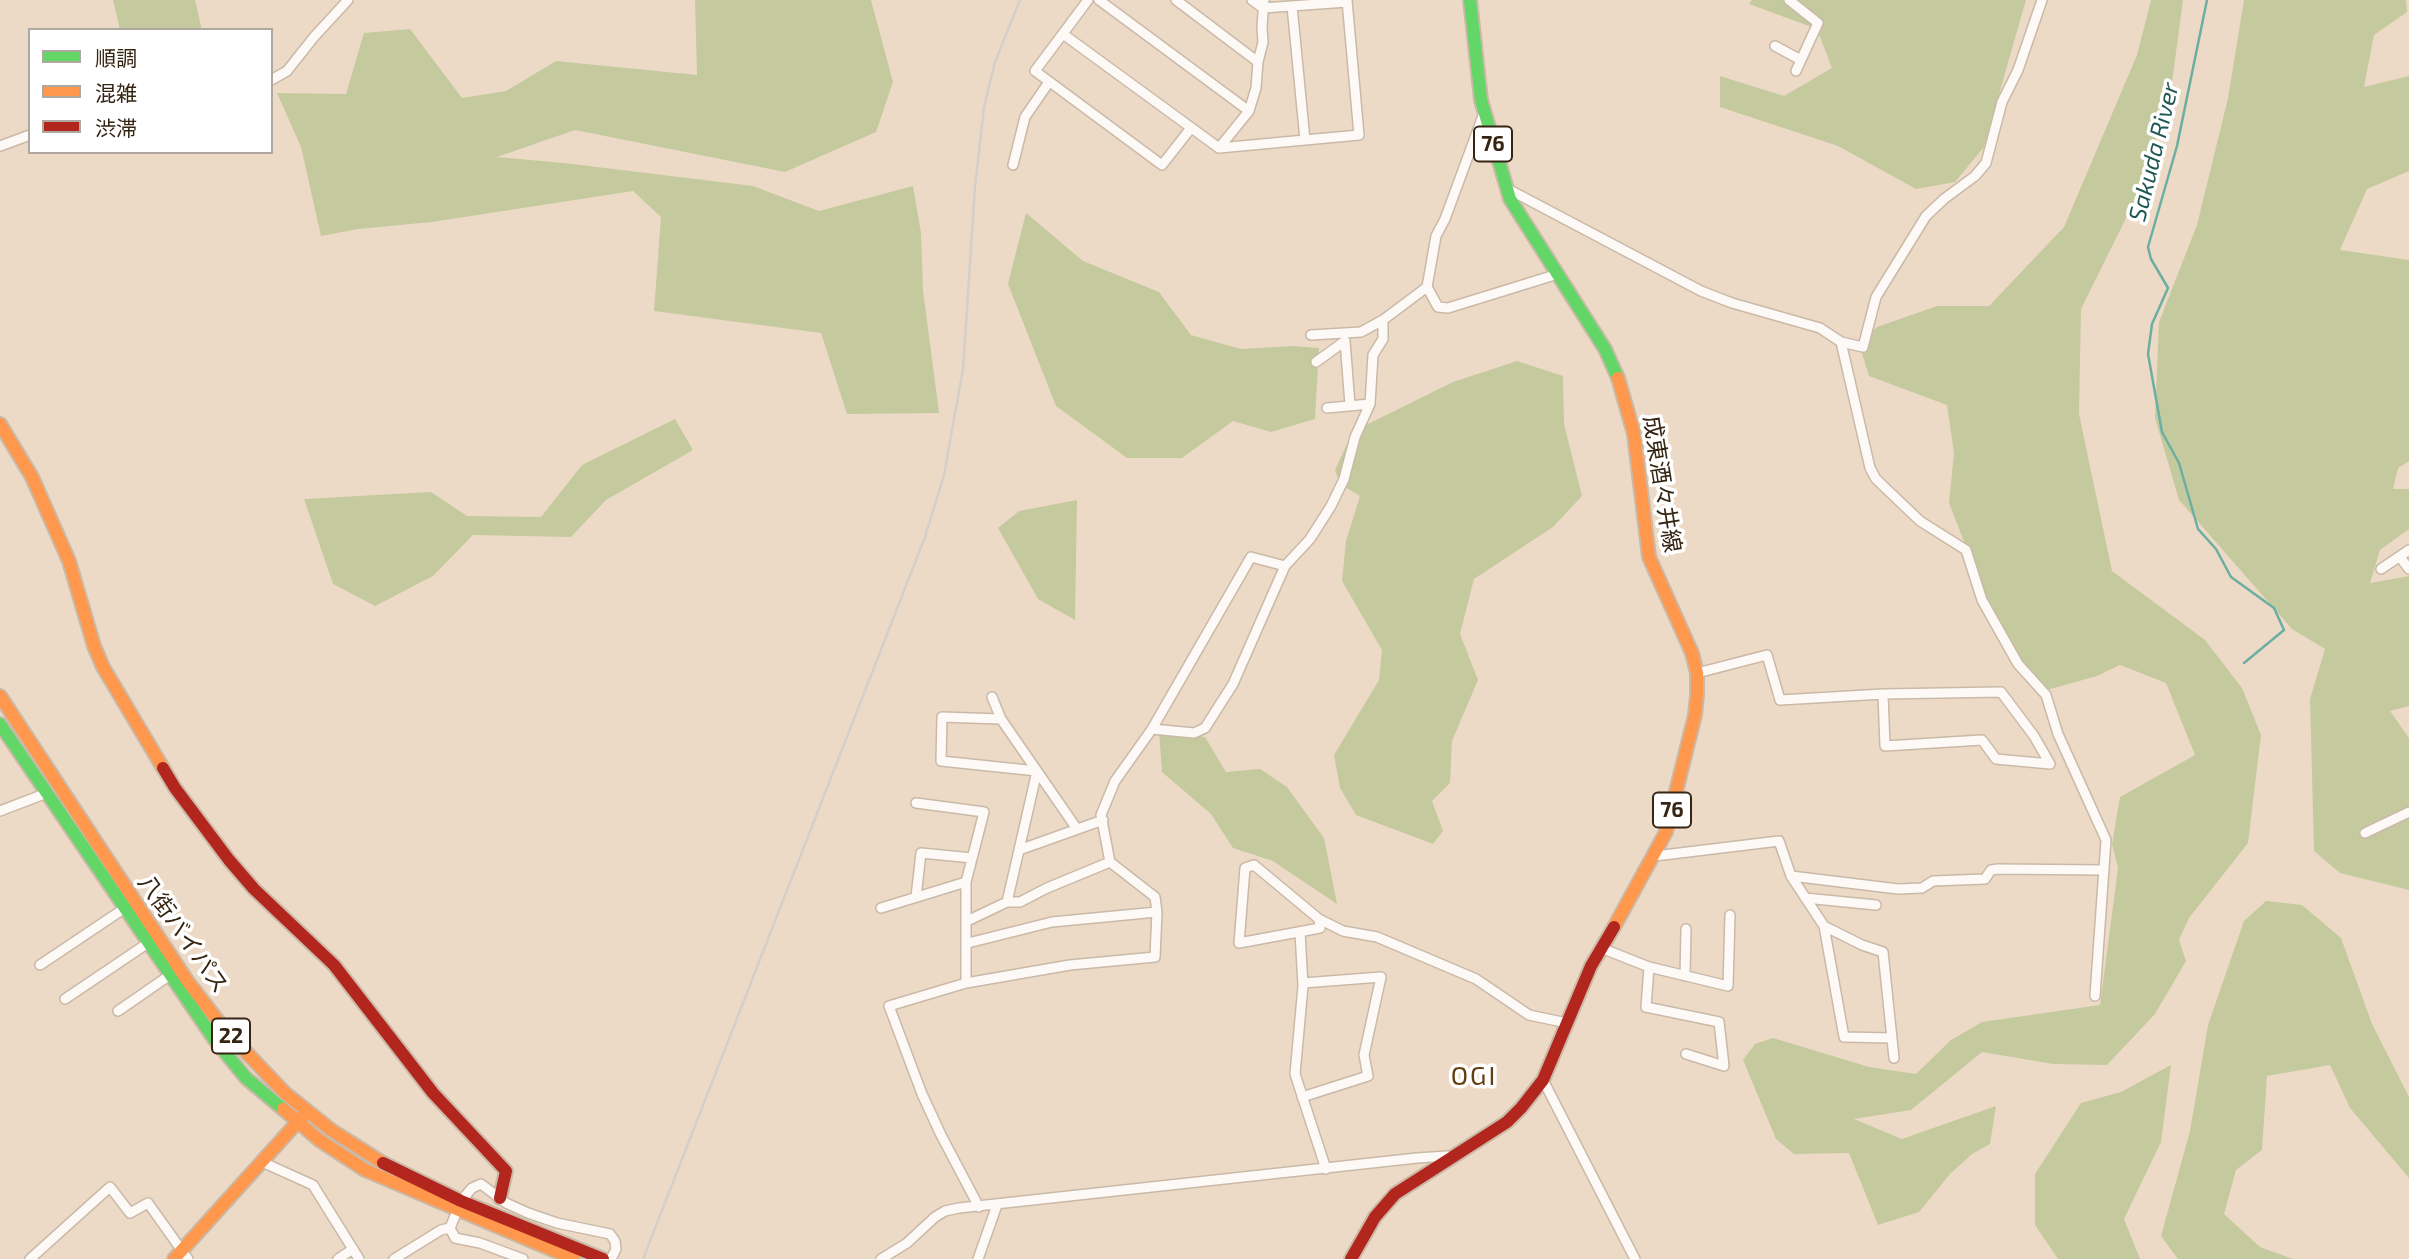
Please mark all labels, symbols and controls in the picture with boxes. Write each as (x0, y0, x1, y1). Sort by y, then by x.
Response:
legend (28, 28, 273, 154)
text: 順調 (95, 45, 137, 70)
text: 混雑 (95, 80, 137, 105)
water label: Sakuda River (2123, 80, 2185, 224)
text: 渋滞 (95, 115, 137, 140)
road number: 76 (1474, 127, 1512, 162)
street label: 成東酒々井線 (1638, 414, 1686, 554)
road number: 76 (1653, 792, 1691, 828)
street label: 八街バイパス (132, 870, 234, 998)
road number: 22 (212, 1018, 250, 1054)
district label: OGI (1451, 1060, 1497, 1092)

